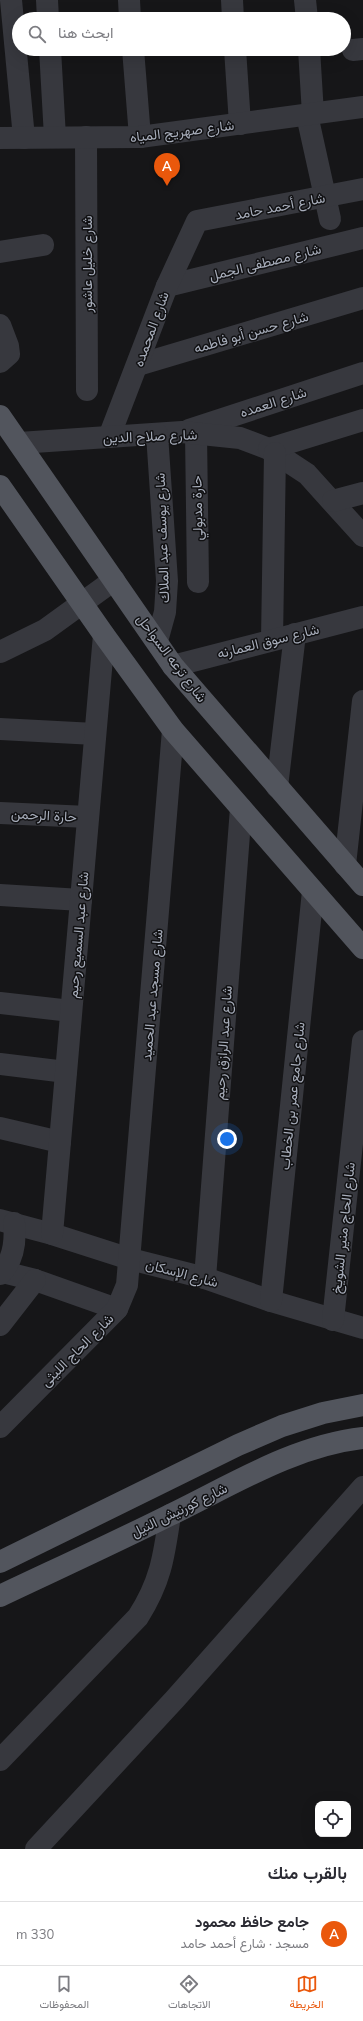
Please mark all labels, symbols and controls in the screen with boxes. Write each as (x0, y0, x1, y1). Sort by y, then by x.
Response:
search box (12, 12, 351, 56)
icon: search (26, 23, 48, 45)
text: ابحث هنا (58, 23, 113, 42)
street label: شارع صهريج المياه (129, 116, 235, 148)
pin: A (154, 153, 180, 186)
street label: شارع أحمد حامد (233, 188, 327, 226)
street label: شارع خليل عاشور (78, 215, 98, 314)
street label: شارع مصطفى الجمل (207, 239, 323, 287)
street label: شارع المحمده (129, 289, 175, 370)
street label: شارع حسن أبو فاطمه (192, 307, 311, 359)
street label: شارع العمده (237, 383, 309, 423)
street label: شارع صلاح الدين (102, 425, 198, 449)
street label: شارع يوسف عبد الملاك (151, 473, 175, 603)
street label: حارة مدبولي (187, 475, 210, 541)
street label: شارع ترعه السواحل (131, 610, 211, 707)
street label: شارع سوق العمارنه (215, 620, 321, 664)
street label: حارة الرحمن (11, 804, 77, 826)
street label: شارع عبد السميع رحيم (63, 871, 94, 999)
street label: شارع مسجد عبد الحميد (137, 928, 169, 1062)
street label: شارع عبد الرازق رحيم (210, 985, 238, 1101)
street label: شارع جامع عمر بن الخطاب (275, 1021, 311, 1171)
your location (217, 1129, 237, 1149)
street label: شارع الحاج منير الشويخ (327, 1161, 361, 1295)
street label: شارع الإسكان (143, 1255, 220, 1293)
street label: شارع الحاج الليثى (37, 1310, 119, 1392)
street label: شارع كورنيش النيل (128, 1479, 231, 1543)
map controls (315, 1801, 351, 1837)
button: locate (315, 1801, 351, 1837)
text: بالقرب منك (268, 1862, 347, 1883)
text: جامع حافظ محمود (195, 1912, 309, 1931)
text: 330 m (16, 1926, 54, 1942)
text: A (329, 1926, 339, 1942)
text: مسجد · شارع أحمد حامد (181, 1935, 309, 1951)
tab: المحفوظات (39, 1973, 89, 2014)
tab: الاتجاهات (168, 1973, 211, 2014)
tab: الخريطة (290, 1973, 324, 2014)

